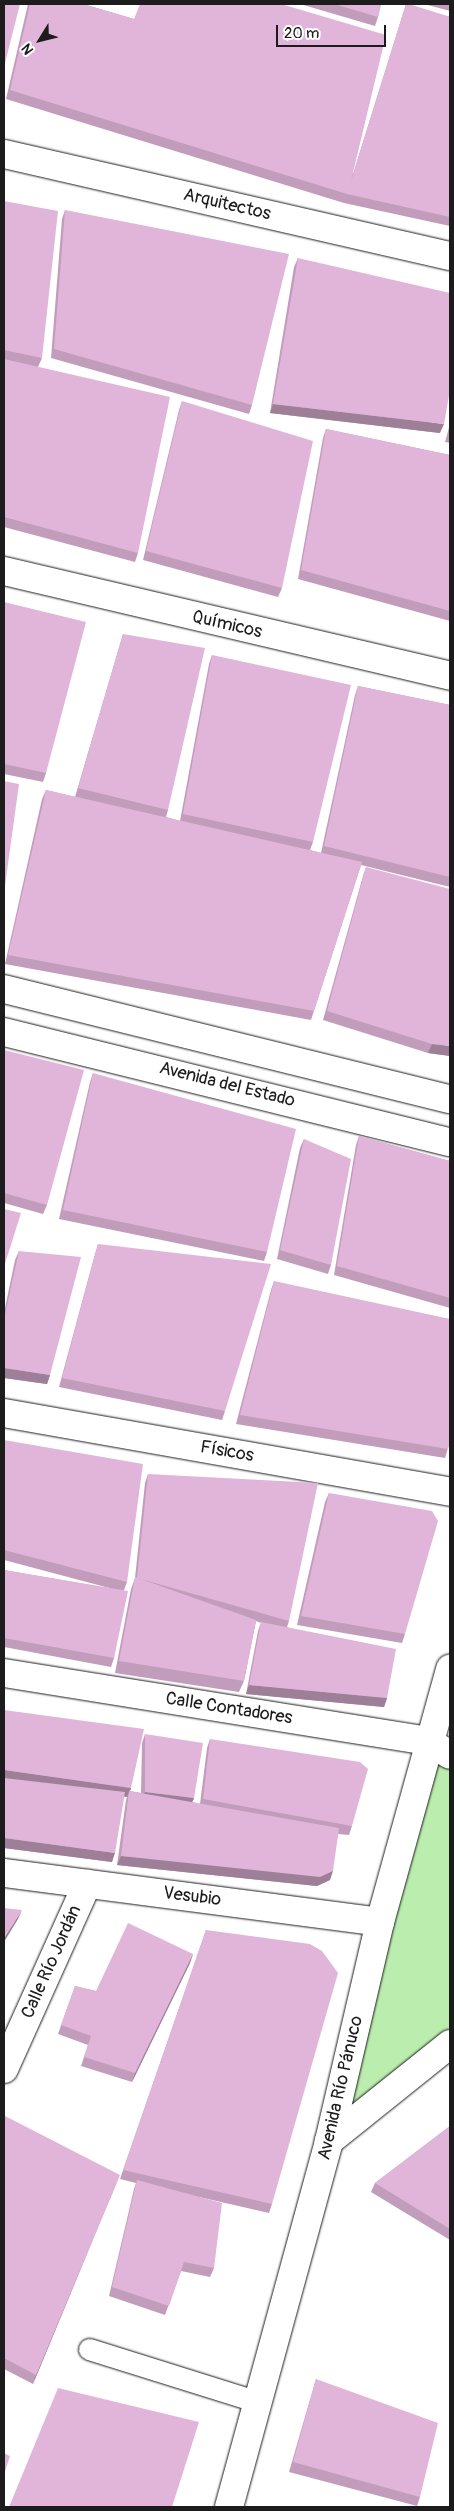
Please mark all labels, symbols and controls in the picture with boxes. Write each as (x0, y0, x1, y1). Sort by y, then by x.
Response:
north arrow (15, 15, 65, 65)
scale bar (279, 15, 389, 47)
text: 20 m (284, 24, 319, 43)
text: N (18, 40, 37, 58)
street label: Arquitectos (181, 184, 273, 226)
street label: Químicos (190, 606, 264, 644)
street label: Avenida del Estado (157, 1058, 297, 1112)
street label: Físicos (199, 1437, 255, 1467)
street label: Calle Contadores (164, 1688, 294, 1730)
street label: Vesubio (162, 1883, 222, 1911)
street label: Calle Río Jordán (17, 1902, 87, 2022)
street label: Avenida Río Pánuco (314, 2014, 368, 2162)

